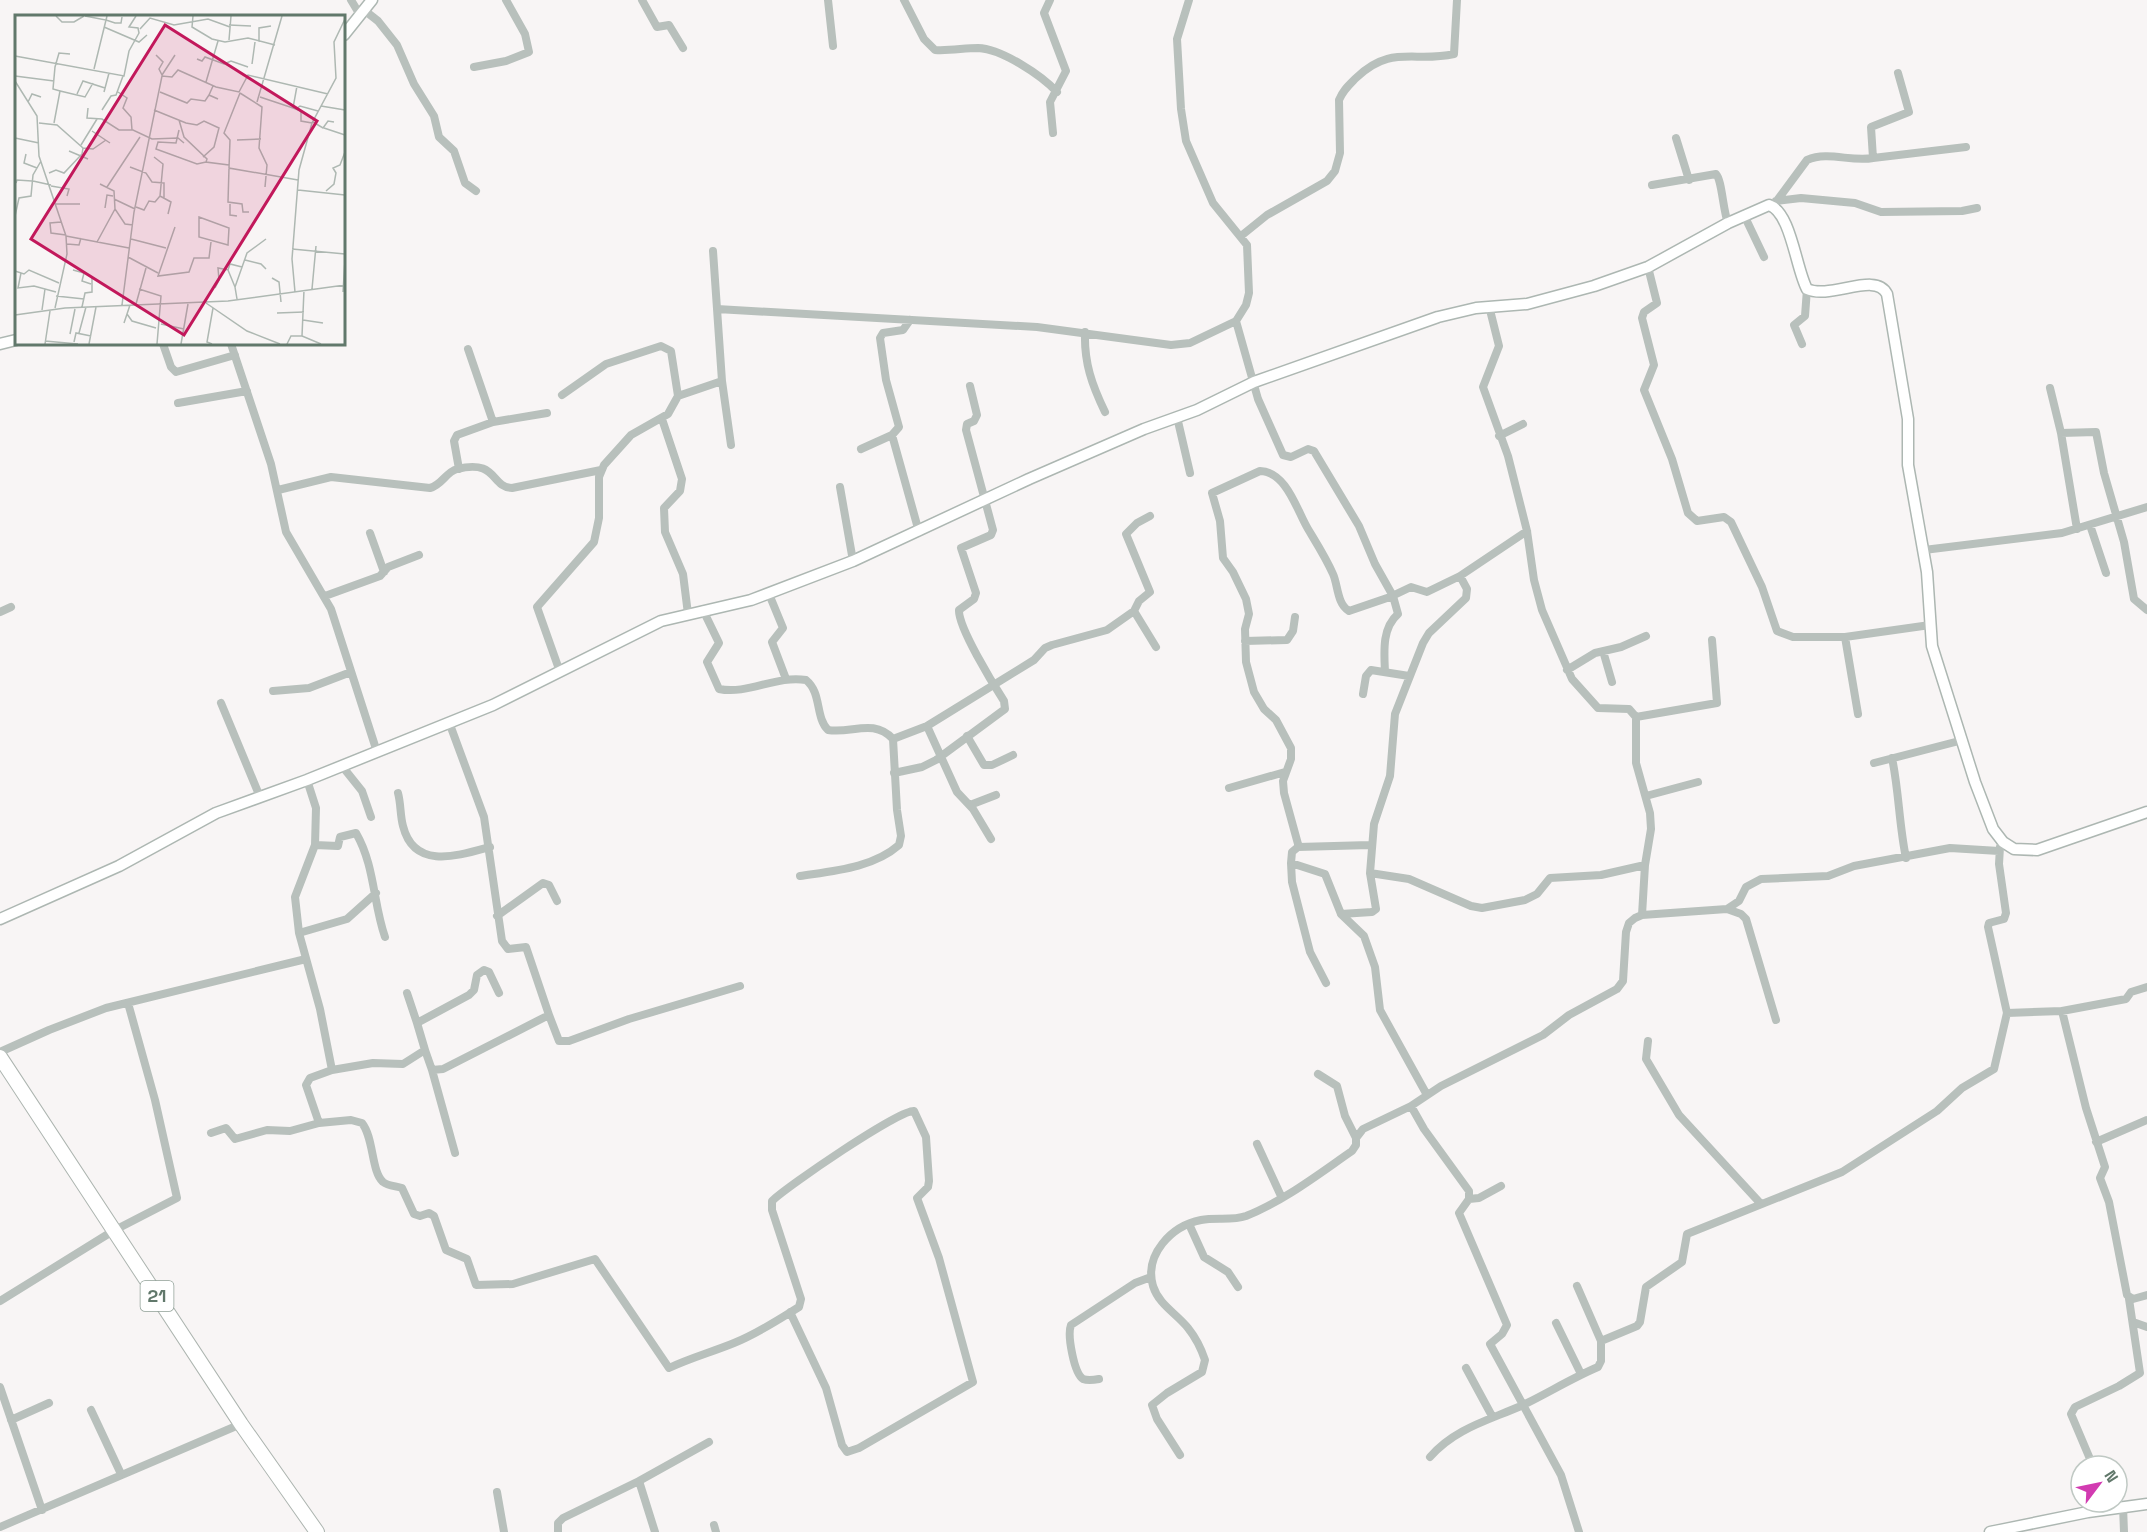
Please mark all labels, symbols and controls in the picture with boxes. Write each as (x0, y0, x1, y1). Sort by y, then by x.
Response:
inset map (15, 15, 345, 345)
road number: 21 (140, 1281, 174, 1311)
north arrow (2069, 1454, 2129, 1514)
text: N (2100, 1466, 2123, 1486)

